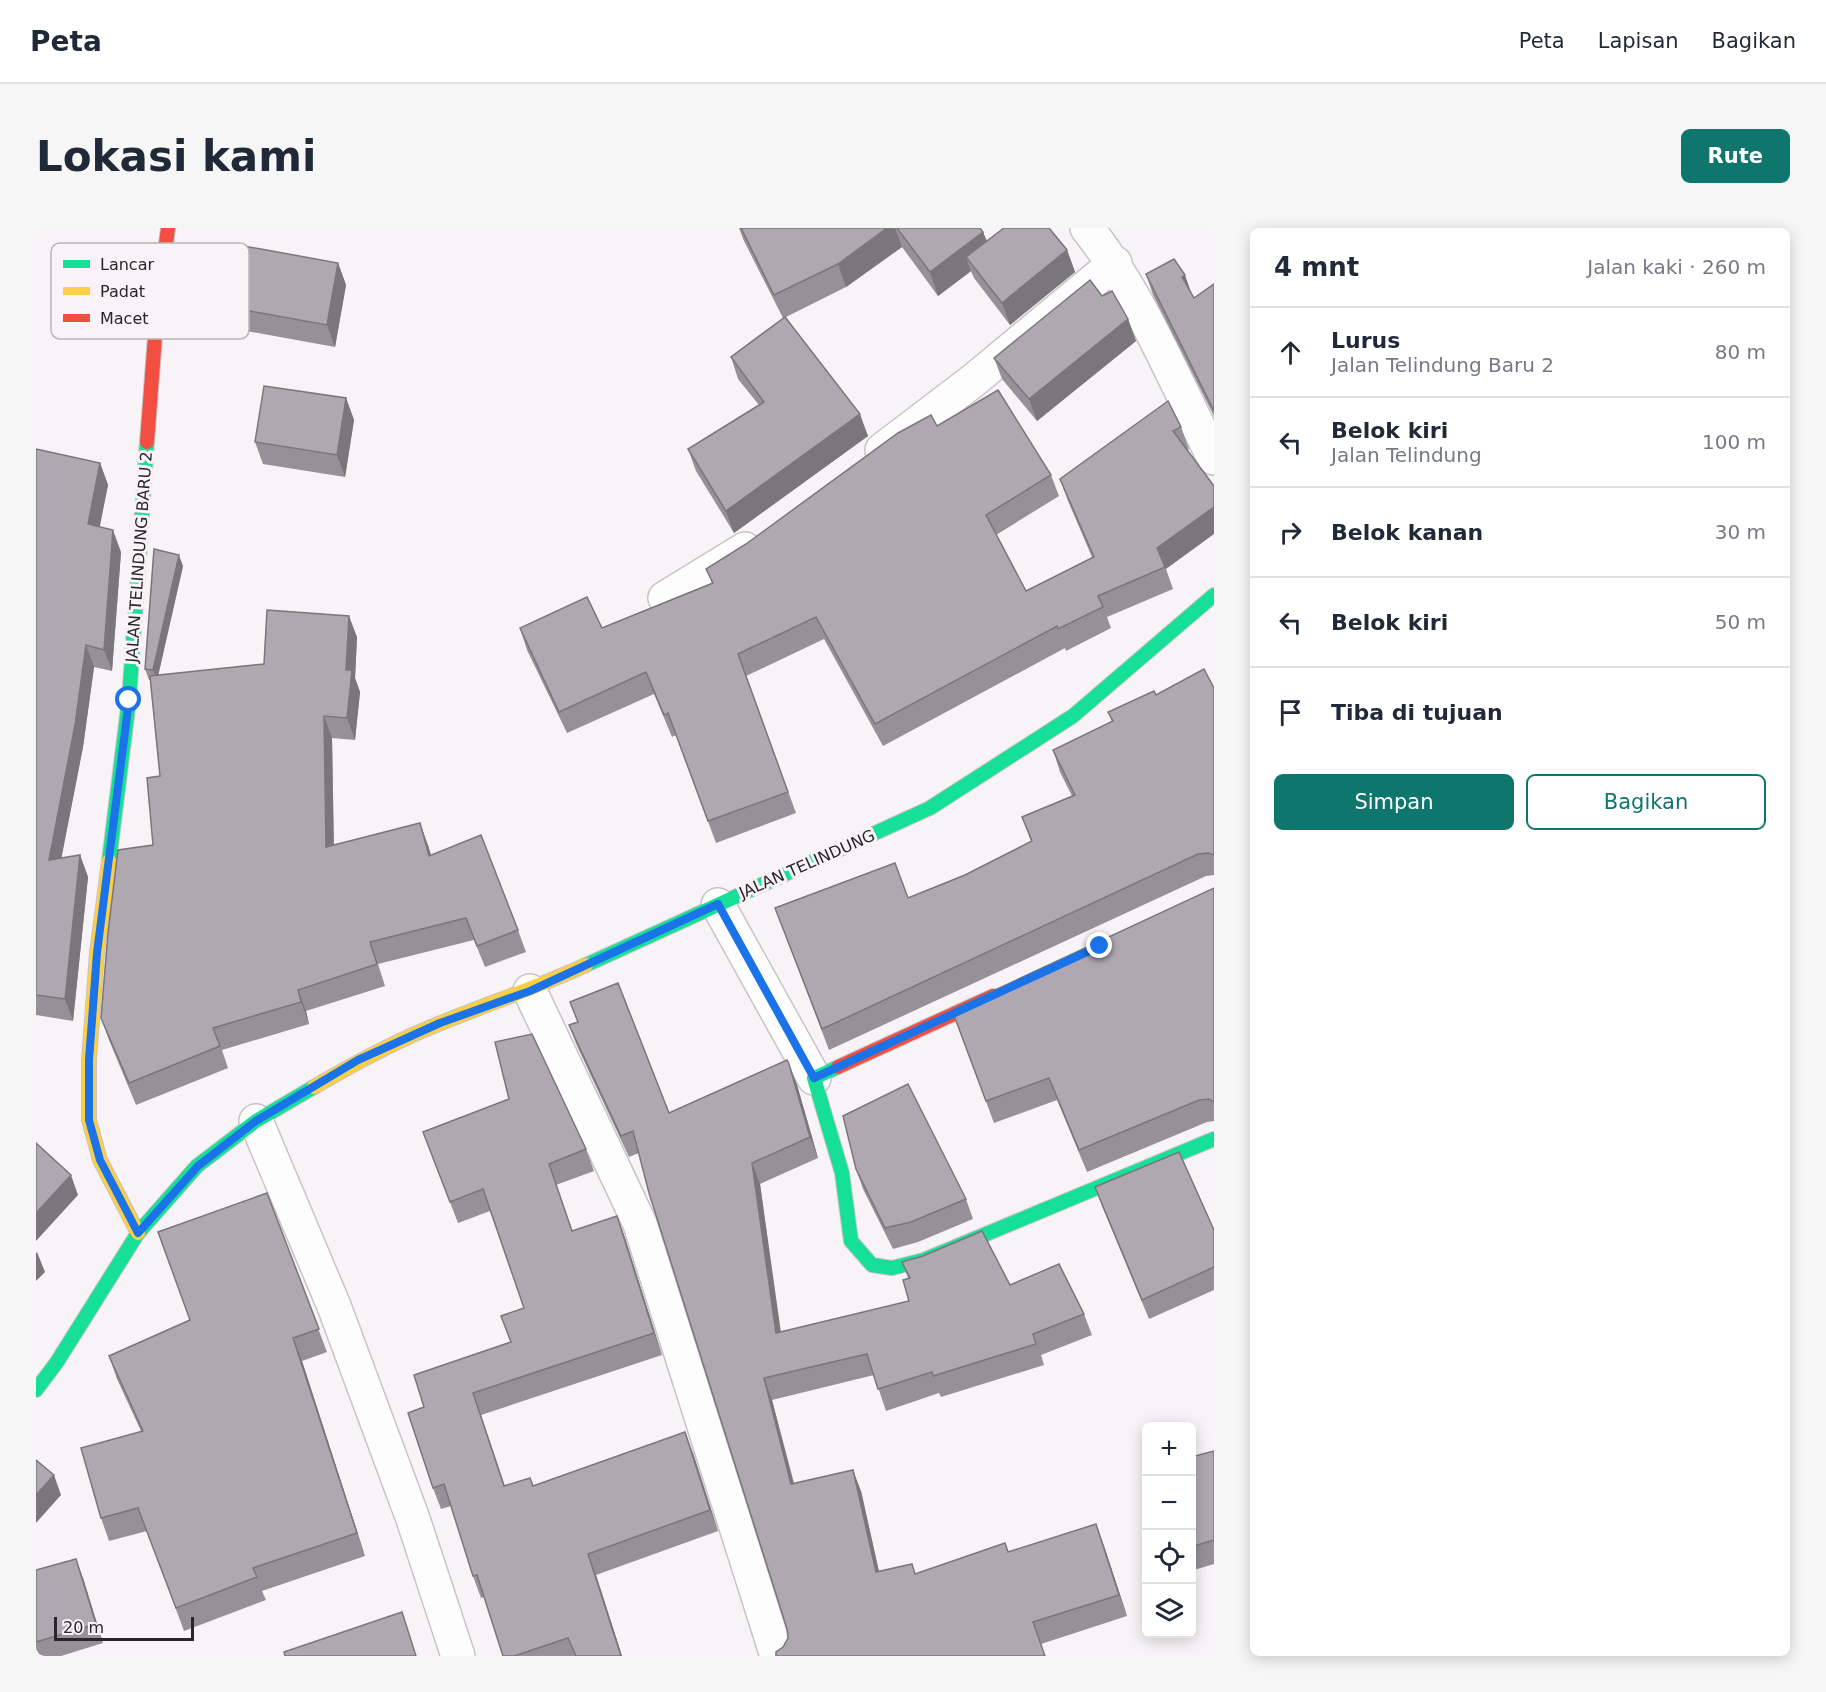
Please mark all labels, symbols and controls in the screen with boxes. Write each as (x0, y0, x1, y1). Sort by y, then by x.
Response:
text: Peta (30, 25, 102, 58)
text: Peta (1519, 29, 1565, 53)
text: Lapisan (1598, 29, 1679, 53)
text: Bagikan (1712, 29, 1796, 53)
button: Rute (1681, 129, 1790, 183)
text: Lokasi kami (36, 132, 316, 181)
legend (51, 243, 249, 339)
text: 4 mnt (1274, 252, 1359, 282)
text: Lancar (100, 255, 154, 274)
text: Jalan kaki · 260 m (1587, 255, 1766, 279)
text: Padat (100, 282, 145, 301)
text: Macet (100, 309, 149, 328)
text: Lurus (1331, 328, 1400, 353)
icon: ahead (1274, 336, 1307, 369)
text: 80 m (1715, 340, 1766, 364)
text: Jalan Telindung Baru 2 (1331, 353, 1554, 377)
text: Belok kiri (1331, 418, 1448, 443)
icon: left (1274, 426, 1307, 459)
text: 100 m (1702, 430, 1766, 454)
text: Jalan Telindung (1331, 443, 1482, 467)
street label: JALAN TELINDUNG BARU 2 (122, 451, 156, 664)
icon: right (1274, 516, 1307, 549)
text: Belok kanan (1331, 520, 1483, 545)
text: 30 m (1715, 520, 1766, 544)
icon: left (1274, 606, 1307, 639)
text: Belok kiri (1331, 610, 1448, 635)
text: 50 m (1715, 610, 1766, 634)
route start (115, 686, 141, 712)
icon: arrive (1274, 696, 1307, 729)
text: Tiba di tujuan (1331, 700, 1503, 725)
button: Simpan (1274, 774, 1514, 830)
button: Bagikan (1526, 774, 1766, 830)
street label: JALAN TELINDUNG (735, 826, 878, 903)
route end (1086, 932, 1112, 958)
map controls (1142, 1422, 1196, 1638)
button: + (1142, 1422, 1196, 1476)
button: − (1142, 1476, 1196, 1530)
button: locate (1142, 1530, 1196, 1584)
button: layers (1142, 1584, 1196, 1638)
scale bar (54, 1614, 194, 1642)
text: 20 m (63, 1618, 104, 1637)

